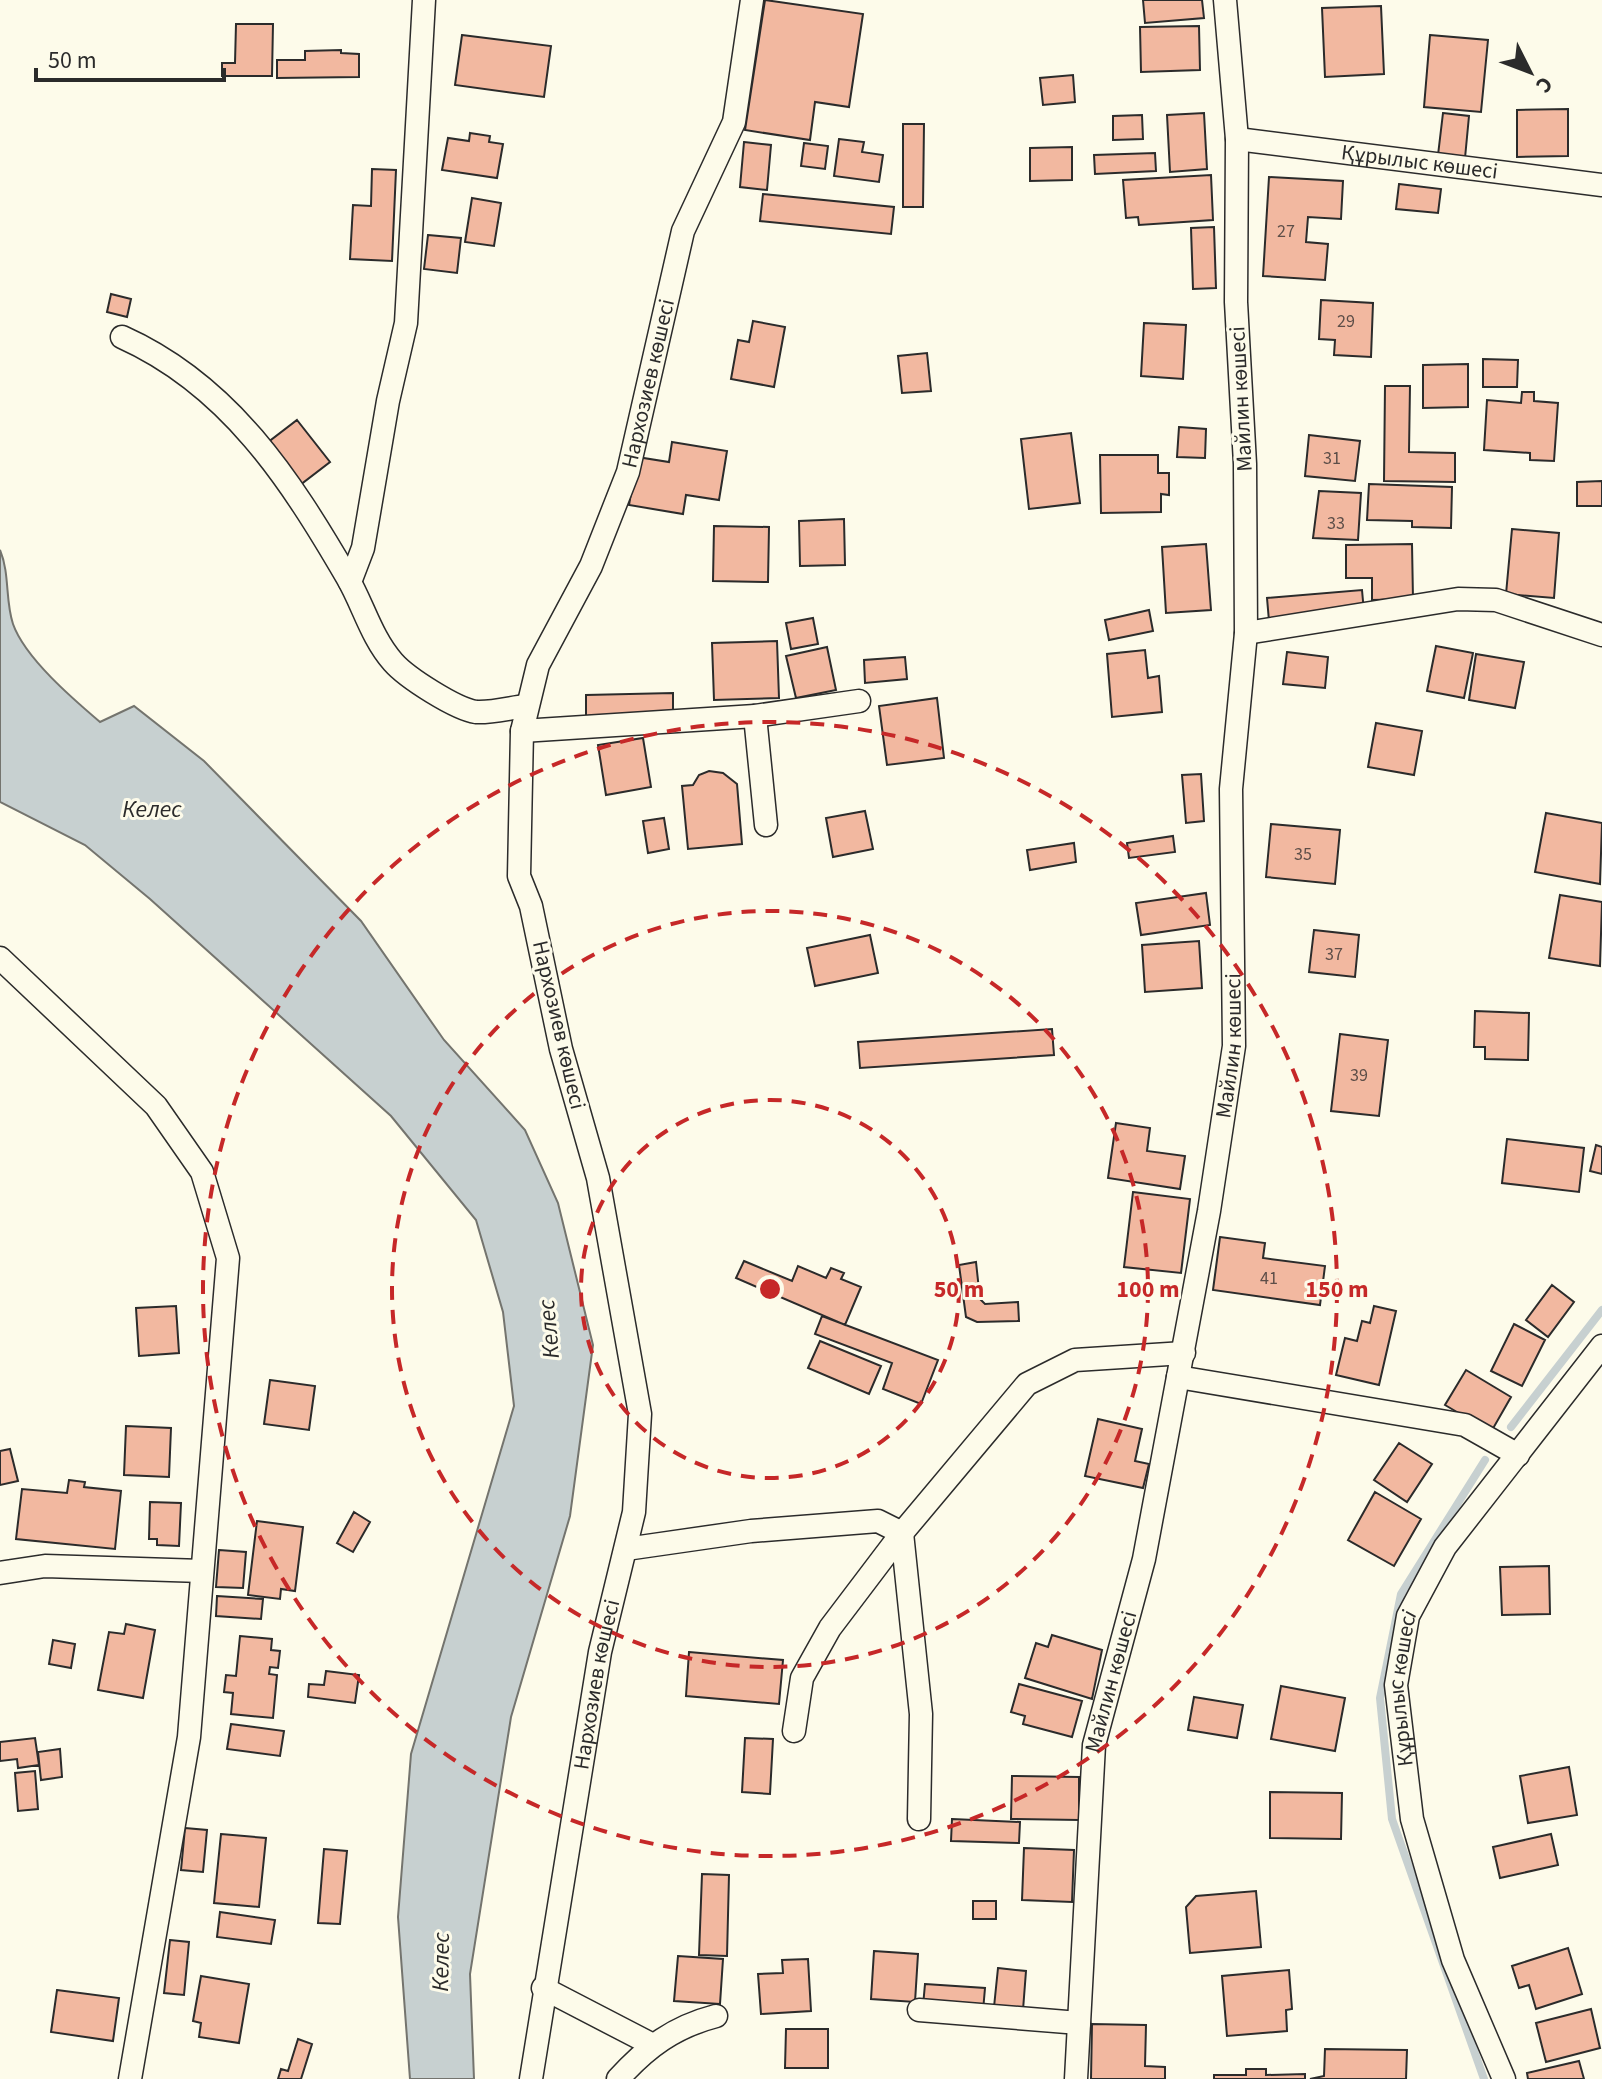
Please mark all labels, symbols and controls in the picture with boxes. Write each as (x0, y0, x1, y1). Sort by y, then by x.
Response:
scale bar (36, 32, 224, 82)
north arrow (1490, 32, 1570, 112)
text: 50 m (48, 43, 97, 78)
text: С (1528, 69, 1560, 100)
street label: Құрылыс көшесі (1339, 136, 1500, 188)
house number: 27 (1277, 219, 1295, 244)
street label: Нархозиев көшесі (613, 296, 683, 471)
house number: 29 (1337, 309, 1355, 334)
street label: Майлин көшесі (1221, 325, 1261, 473)
house number: 31 (1323, 446, 1341, 471)
house number: 33 (1327, 511, 1345, 536)
water label: Келес (122, 792, 182, 827)
house number: 35 (1294, 842, 1312, 867)
street label: Нархозиев көшесі (524, 937, 594, 1113)
house number: 37 (1325, 942, 1343, 967)
street label: Майлин көшесі (1207, 973, 1250, 1120)
house number: 39 (1350, 1063, 1368, 1088)
house number: 41 (1260, 1266, 1278, 1291)
text: 50 m (934, 1272, 984, 1307)
text: 100 m (1116, 1272, 1180, 1307)
text: 150 m (1305, 1272, 1369, 1307)
centre of rings (756, 1275, 784, 1303)
water label: Келес (529, 1297, 569, 1360)
street label: Нархозиев көшесі (565, 1596, 628, 1772)
street label: Құрылыс көшесі (1379, 1604, 1425, 1768)
street label: Майлин көшесі (1077, 1607, 1145, 1756)
water label: Келес (423, 1931, 459, 1992)

